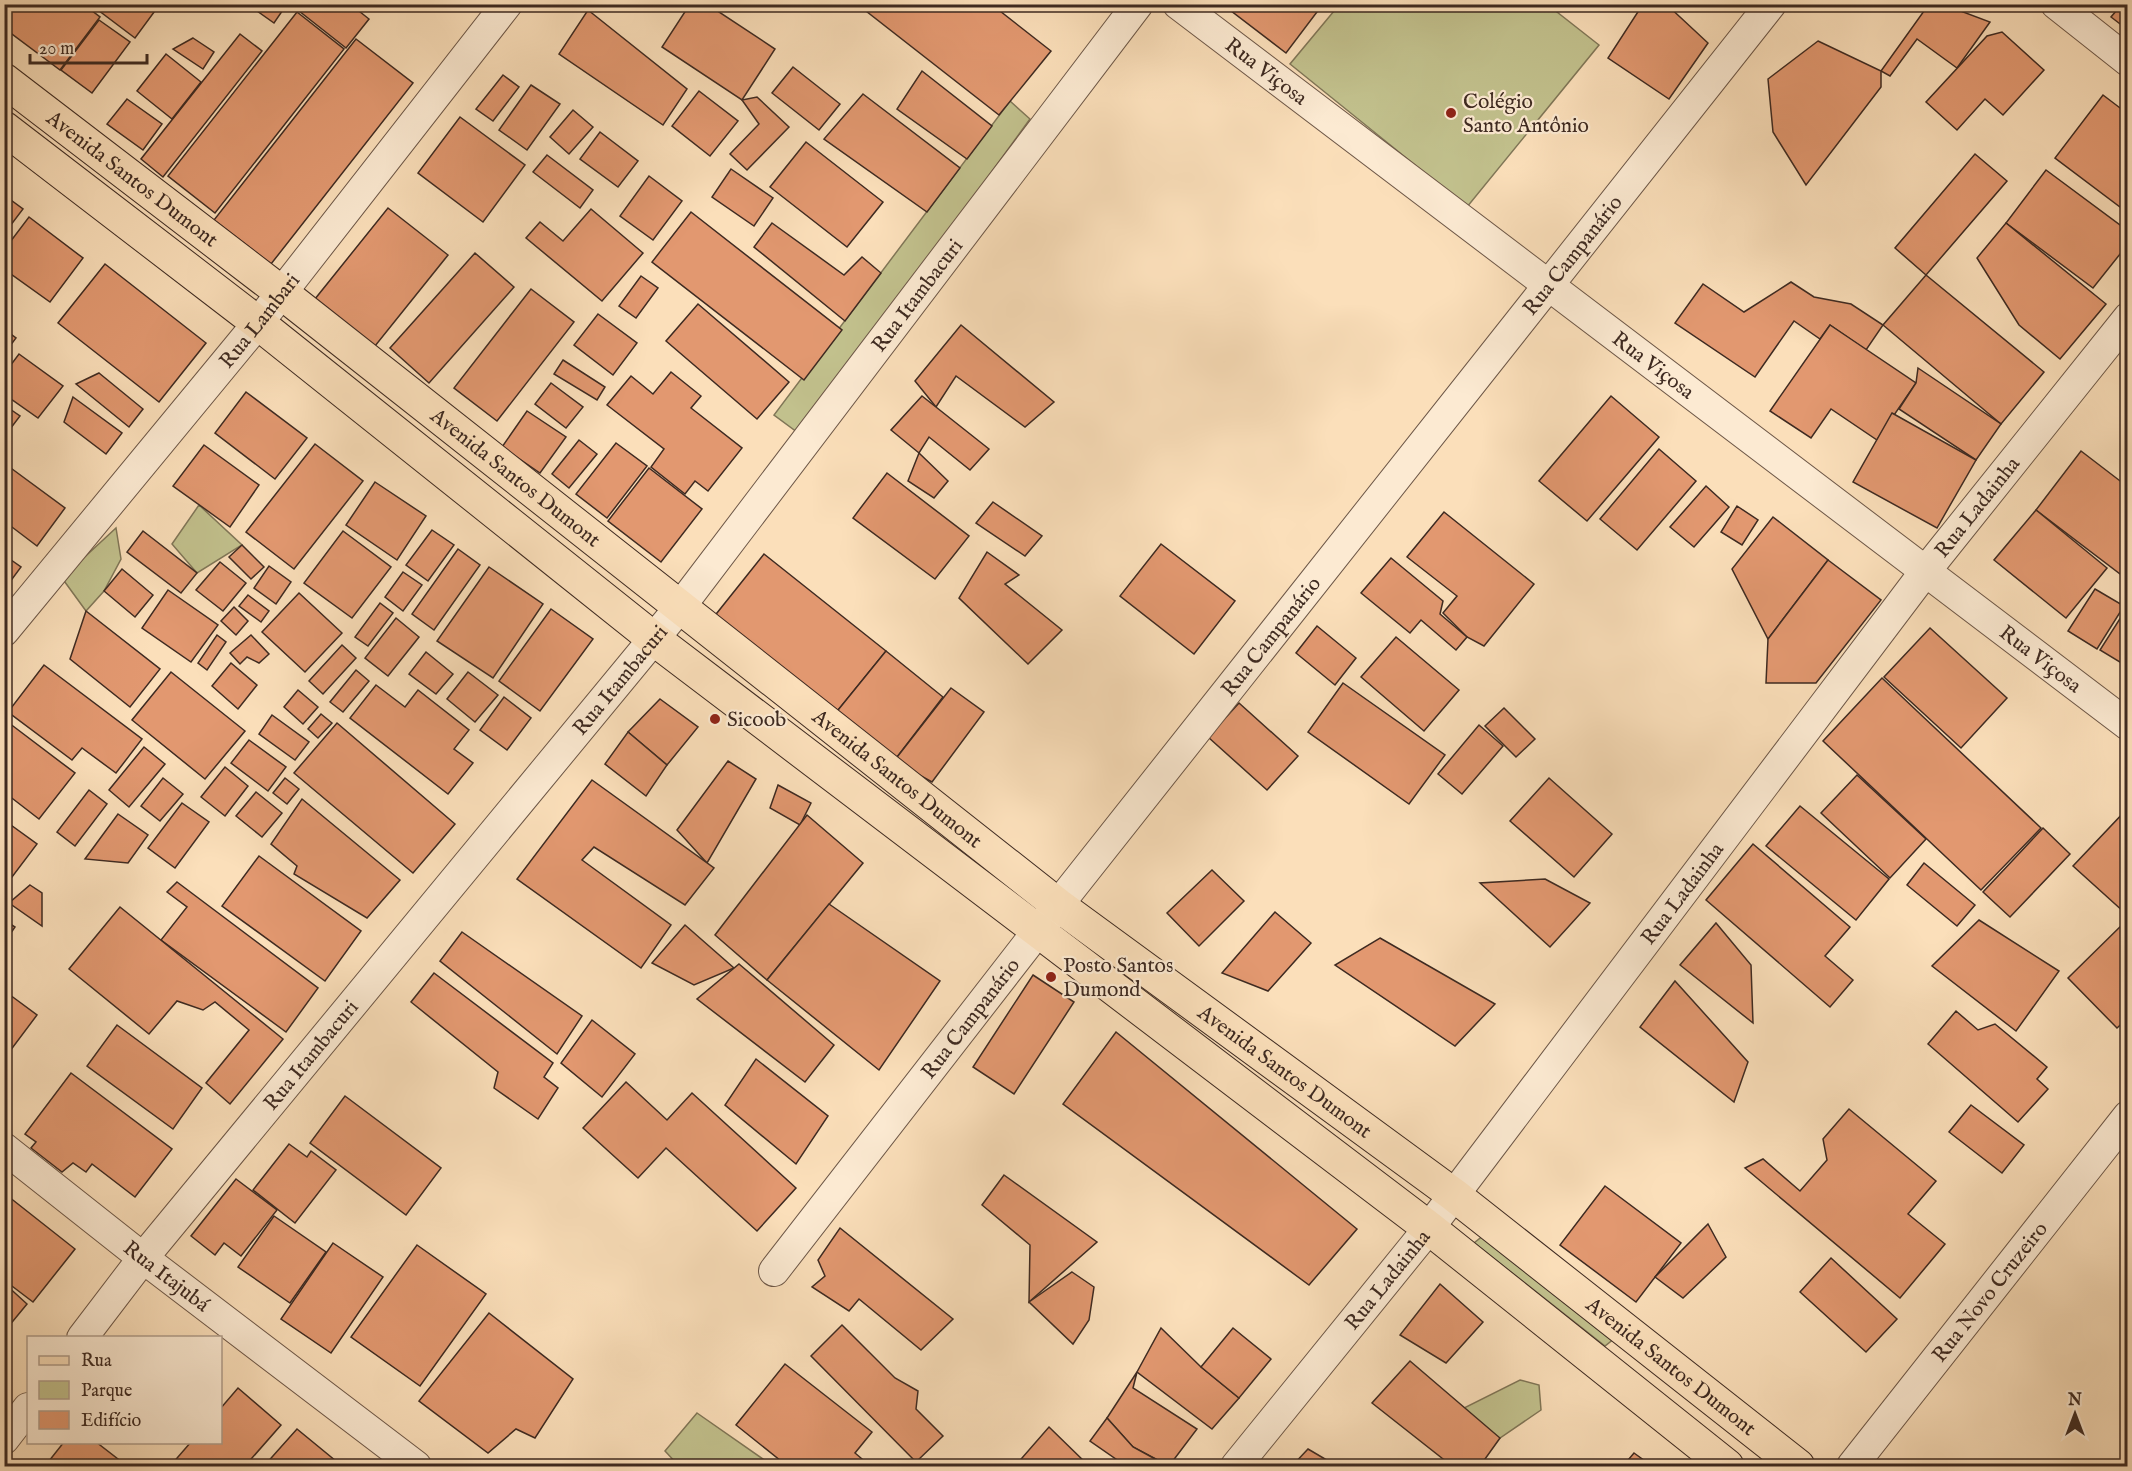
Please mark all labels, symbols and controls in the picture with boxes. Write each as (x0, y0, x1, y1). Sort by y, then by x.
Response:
scale bar (30, 27, 147, 65)
street label: Rua Viçosa (1219, 32, 1313, 113)
text: 20 m (39, 38, 74, 61)
place label: Colégio Santo Antônio (1463, 89, 1589, 140)
street label: Avenida Santos Dumont (40, 105, 223, 254)
marker: Colégio Santo Antônio (1444, 106, 1458, 120)
street label: Rua Campanário (1518, 190, 1629, 322)
street label: Rua Itambacuri (866, 234, 970, 358)
street label: Rua Lambari (214, 268, 307, 374)
street label: Rua Viçosa (1606, 326, 1700, 407)
street label: Avenida Santos Dumont (424, 403, 605, 554)
street label: Rua Ladainha (1929, 451, 2027, 564)
street label: Rua Campanário (1216, 572, 1328, 703)
street label: Rua Itambacuri (568, 620, 674, 742)
street label: Rua Viçosa (1993, 620, 2087, 700)
street label: Avenida Santos Dumont (805, 704, 987, 855)
place label: Sicoob (727, 707, 786, 734)
marker: Sicoob (708, 712, 722, 726)
street label: Rua Ladainha (1636, 837, 1731, 951)
street label: Rua Campanário (916, 953, 1027, 1085)
place label: Posto Santos Dumond (1063, 953, 1173, 1004)
marker: Posto Santos Dumond (1044, 970, 1058, 984)
street label: Rua Itambacuri (258, 995, 365, 1117)
street label: Avenida Santos Dumont (1191, 999, 1377, 1145)
street label: Rua Novo Cruzeiro (1927, 1217, 2054, 1368)
street label: Rua Ladainha (1339, 1224, 1438, 1336)
street label: Rua Itajubá (117, 1235, 215, 1319)
street label: Avenida Santos Dumont (1579, 1291, 1761, 1443)
legend (27, 1336, 222, 1444)
text: Rua (81, 1350, 112, 1373)
text: Parque (81, 1380, 132, 1403)
north arrow (2045, 1384, 2105, 1444)
text: N (2067, 1391, 2082, 1411)
text: Edifício (81, 1410, 142, 1433)

